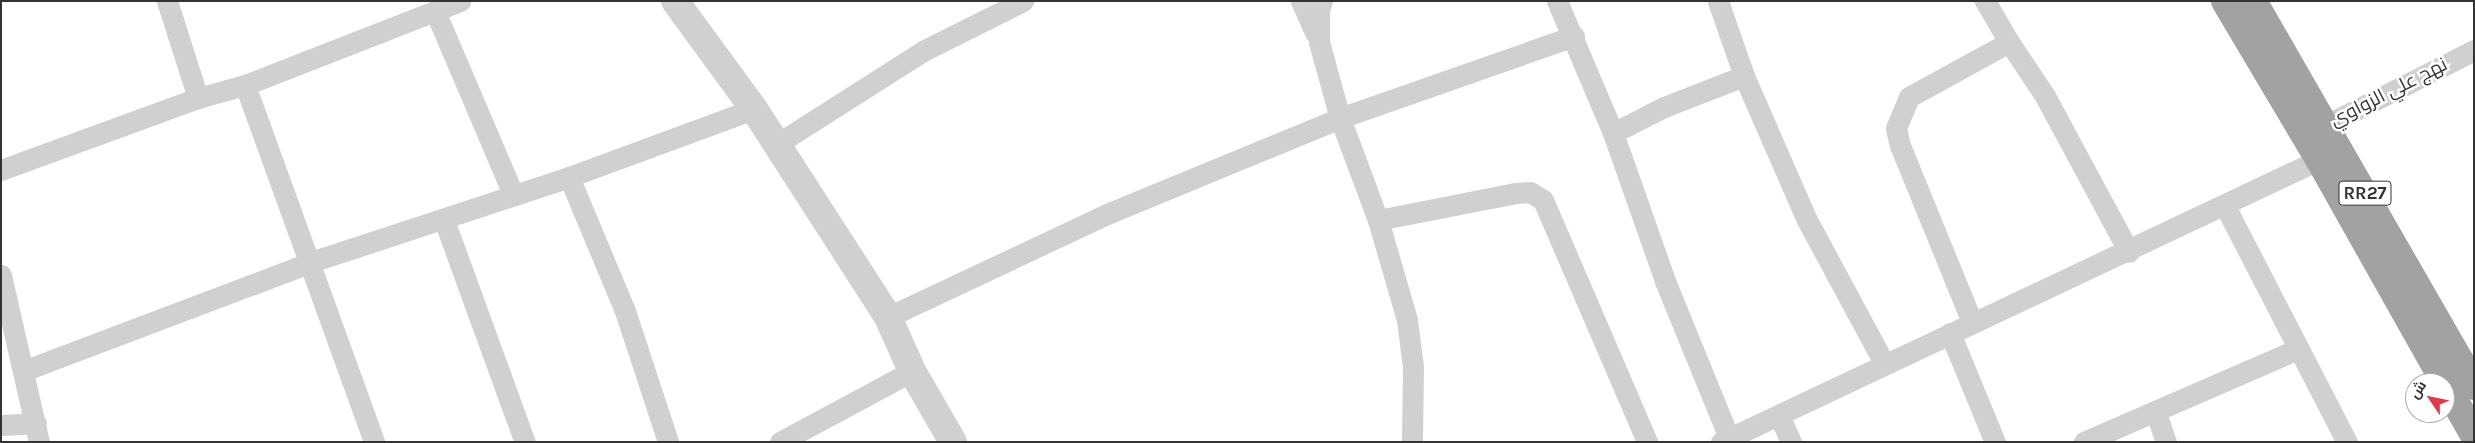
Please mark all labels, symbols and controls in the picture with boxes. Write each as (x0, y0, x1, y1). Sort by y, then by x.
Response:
street label: نهج علي الزواوي (2326, 54, 2452, 132)
road number: RR27 (2338, 178, 2392, 208)
north arrow (2405, 373, 2455, 423)
text: ش (2406, 378, 2430, 402)

